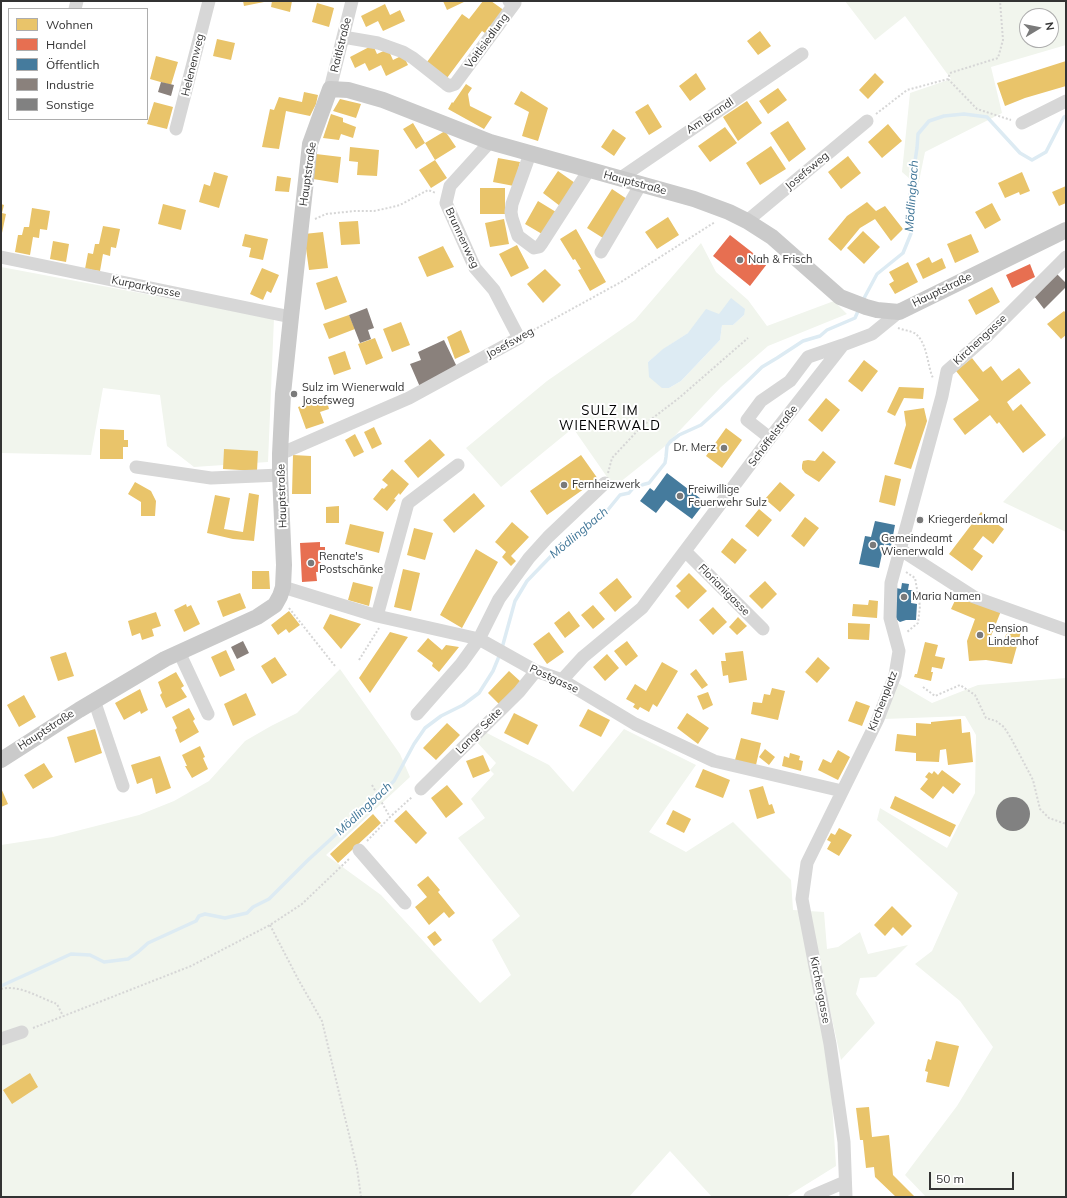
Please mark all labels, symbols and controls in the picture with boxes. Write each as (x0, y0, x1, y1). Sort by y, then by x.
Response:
legend (8, 8, 148, 120)
north arrow (1019, 8, 1059, 48)
street label: Voitlsiedlung (463, 11, 511, 71)
street label: Raitlstraße (328, 16, 354, 74)
text: Wohnen (46, 17, 93, 32)
text: N (1042, 21, 1057, 31)
street label: Helenenweg (179, 32, 207, 98)
text: Handel (46, 37, 86, 52)
text: Öffentlich (46, 57, 99, 72)
text: Industrie (46, 77, 94, 92)
street label: Am Brandl (684, 95, 736, 137)
text: Sonstige (46, 97, 94, 112)
street label: Hauptstraße (297, 141, 319, 207)
street label: Josefsweg (783, 149, 831, 193)
water label: Mödlingbach (902, 160, 922, 232)
street label: Hauptstraße (602, 168, 668, 198)
street label: Brunnenweg (442, 206, 482, 270)
place label: Nah & Frisch (748, 253, 812, 267)
marker: Nah & Frisch (735, 255, 745, 265)
street label: Hauptstraße (910, 270, 974, 310)
street label: Kurparkgasse (110, 273, 182, 301)
street label: Kirchengasse (951, 312, 1009, 368)
street label: Josefsweg (484, 325, 536, 361)
place label: Sulz im Wienerwald Josefsweg (302, 381, 404, 407)
marker: Sulz im Wienerwald Josefsweg (289, 389, 299, 399)
district label: SULZ IM WIENERWALD (559, 403, 661, 434)
street label: Schöffelstraße (746, 403, 800, 469)
place label: Dr. Merz (674, 441, 716, 455)
marker: Dr. Merz (719, 443, 729, 453)
street label: Hauptstraße (274, 464, 290, 528)
place label: Fernheizwerk (572, 478, 640, 492)
marker: Fernheizwerk (559, 480, 569, 490)
place label: Freiwillige Feuerwehr Sulz (688, 483, 767, 509)
marker: Freiwillige Feuerwehr Sulz (675, 491, 685, 501)
water label: Mödlingbach (547, 504, 611, 562)
place label: Kriegerdenkmal (928, 513, 1008, 527)
marker: Kriegerdenkmal (915, 515, 925, 525)
place label: Gemeindeamt Wienerwald (881, 532, 952, 558)
marker: Gemeindeamt Wienerwald (868, 540, 878, 550)
place label: Renate's Postschänke (319, 550, 383, 576)
marker: Renate's Postschänke (306, 558, 316, 568)
street label: Florianigasse (695, 561, 753, 619)
place label: Maria Namen (912, 590, 981, 604)
marker: Maria Namen (899, 592, 909, 602)
place label: Pension Lindenhof (988, 622, 1038, 648)
marker: Pension Lindenhof (975, 630, 985, 640)
street label: Postgasse (527, 662, 581, 696)
street label: Kirchenplatz (866, 669, 900, 733)
street label: Lange Seite (453, 705, 505, 757)
street label: Hauptstraße (15, 707, 77, 753)
water label: Mödlingbach (333, 779, 395, 839)
street label: Kirchengasse (807, 955, 833, 1025)
scale bar (931, 1164, 1016, 1190)
text: 50 m (936, 1171, 964, 1186)

